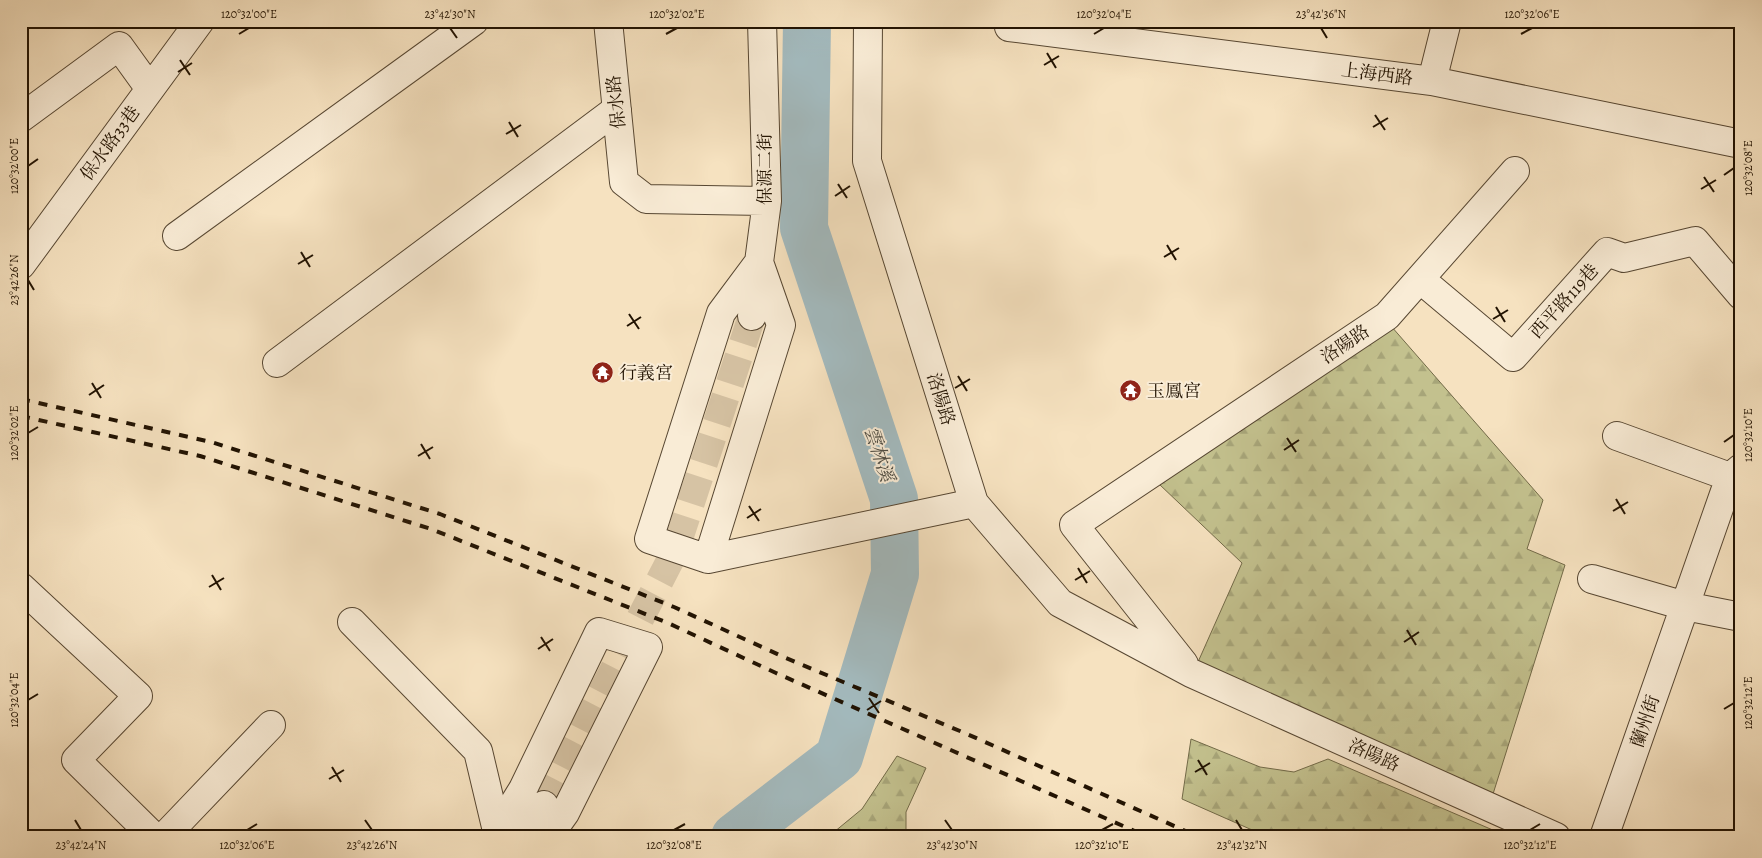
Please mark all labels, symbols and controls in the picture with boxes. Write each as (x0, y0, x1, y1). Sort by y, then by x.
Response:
text: 120°32'00"E (221, 6, 277, 22)
text: 23°42'30"N (424, 6, 476, 22)
text: 120°32'02"E (649, 6, 705, 22)
text: 120°32'04"E (1076, 6, 1132, 22)
text: 23°42'36"N (1296, 6, 1347, 22)
text: 120°32'06"E (1504, 6, 1560, 22)
street label: 上海西路 (1340, 58, 1414, 90)
street label: 保水路 (601, 74, 631, 130)
street label: 保水路33巷 (75, 101, 145, 185)
street label: 保源二街 (753, 133, 777, 205)
text: 120°32'00"E (6, 138, 22, 194)
text: 120°32'08"E (1740, 140, 1756, 196)
text: 23°42'26"N (6, 254, 22, 306)
street label: 西平路119巷 (1524, 259, 1604, 343)
street label: 洛陽路 (1316, 319, 1374, 369)
temple icon: 行義宮 (591, 361, 615, 385)
place label: 行義宮 (619, 361, 673, 385)
street label: 洛陽路 (922, 370, 960, 428)
temple icon: 玉鳳宮 (1119, 379, 1143, 403)
place label: 玉鳳宮 (1147, 379, 1201, 403)
text: 120°32'02"E (6, 405, 22, 461)
text: 120°32'10"E (1740, 408, 1756, 462)
water label: 雲林溪 (858, 423, 901, 487)
text: 120°32'04"E (6, 672, 22, 728)
text: 120°32'12"E (1740, 676, 1756, 730)
street label: 蘭州街 (1625, 692, 1665, 750)
street label: 洛陽路 (1344, 733, 1404, 777)
text: 23°42'24"N (56, 837, 107, 853)
text: 120°32'06"E (219, 837, 275, 853)
text: 23°42'26"N (346, 837, 398, 853)
text: 120°32'08"E (646, 837, 702, 853)
text: 23°42'30"N (926, 837, 978, 853)
text: 120°32'10"E (1075, 837, 1129, 853)
text: 23°42'32"N (1217, 837, 1268, 853)
text: 120°32'12"E (1503, 837, 1557, 853)

